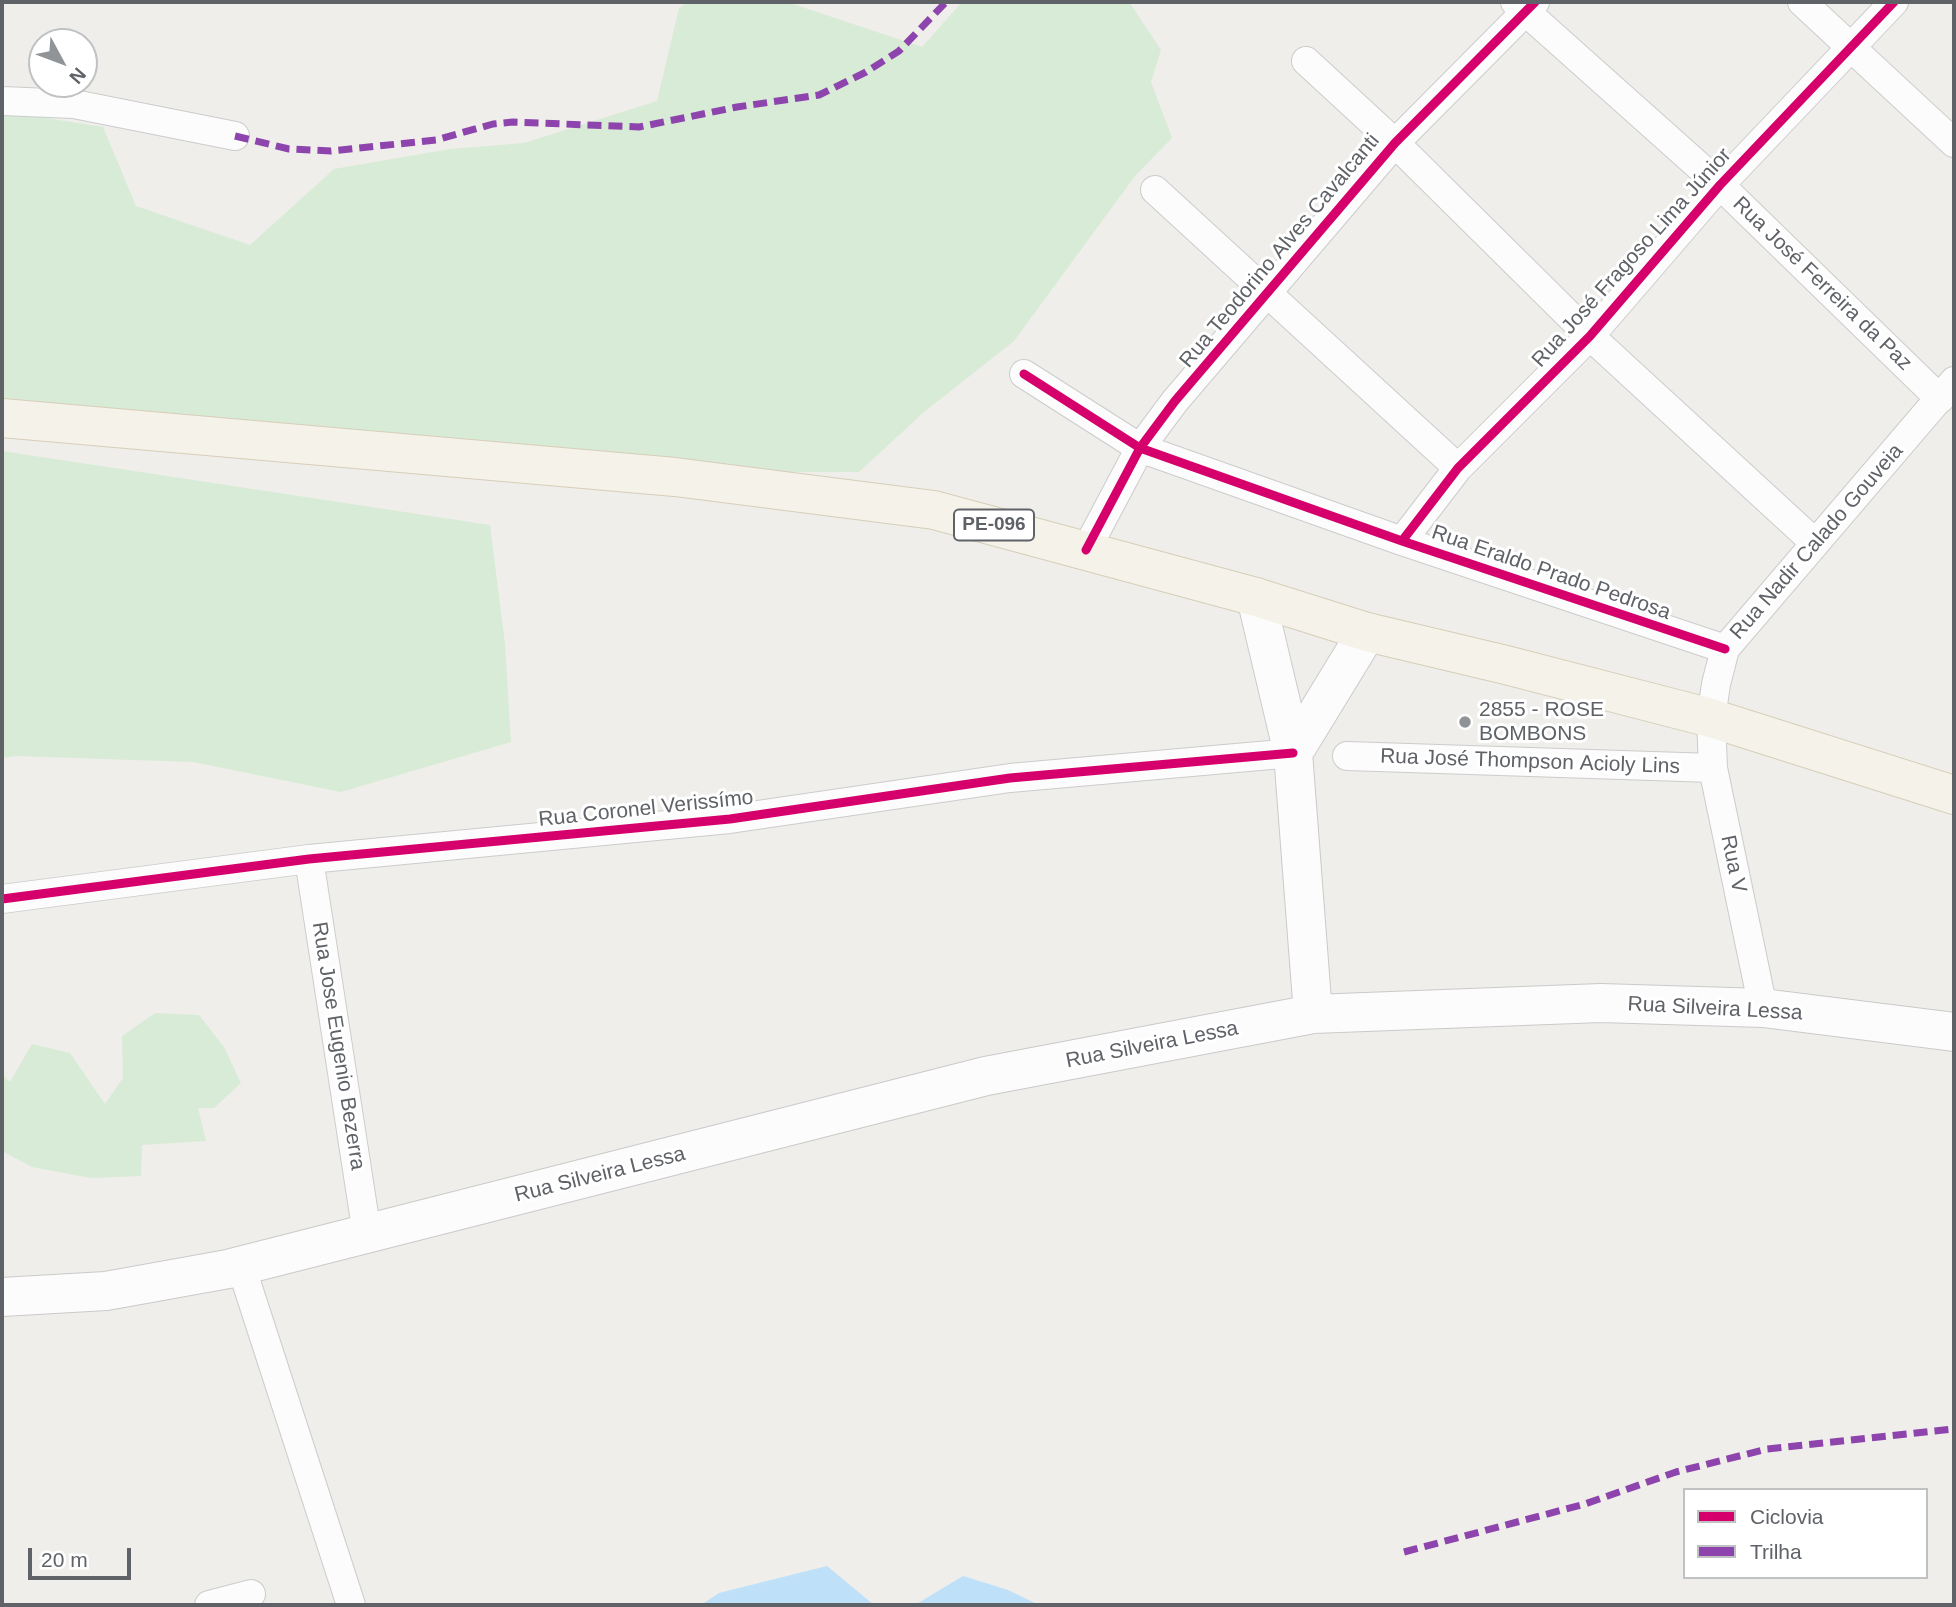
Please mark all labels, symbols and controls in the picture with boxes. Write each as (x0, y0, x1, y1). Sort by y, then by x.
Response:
north arrow (28, 28, 98, 98)
text: N (65, 64, 90, 88)
street label: Rua Teodorino Alves Cavalcanti (1175, 129, 1385, 373)
street label: Rua José Fragoso Lima Júnior (1527, 143, 1737, 373)
street label: Rua José Ferreira da Paz (1727, 192, 1917, 376)
street label: Rua Nadir Calado Gouveia (1725, 439, 1909, 645)
road number: PE-096 (954, 510, 1034, 540)
street label: Rua Eraldo Prado Pedrosa (1428, 520, 1674, 626)
place label: 2855 - ROSE BOMBONS (1479, 697, 1604, 747)
marker: 2855 - ROSE BOMBONS (1457, 714, 1473, 730)
street label: Rua José Thompson Acioly Lins (1380, 744, 1680, 780)
street label: Rua Coronel Verissímo (537, 785, 755, 833)
street label: Rua V (1715, 833, 1751, 895)
street label: Rua Jose Eugenio Bezerra (306, 920, 370, 1172)
street label: Rua Silveira Lessa (1627, 992, 1803, 1026)
street label: Rua Silveira Lessa (1064, 1016, 1240, 1074)
street label: Rua Silveira Lessa (512, 1142, 688, 1208)
legend (1683, 1488, 1928, 1579)
text: Ciclovia (1750, 1505, 1824, 1528)
scale bar (32, 1534, 135, 1578)
text: Trilha (1750, 1540, 1802, 1563)
text: 20 m (41, 1548, 88, 1571)

